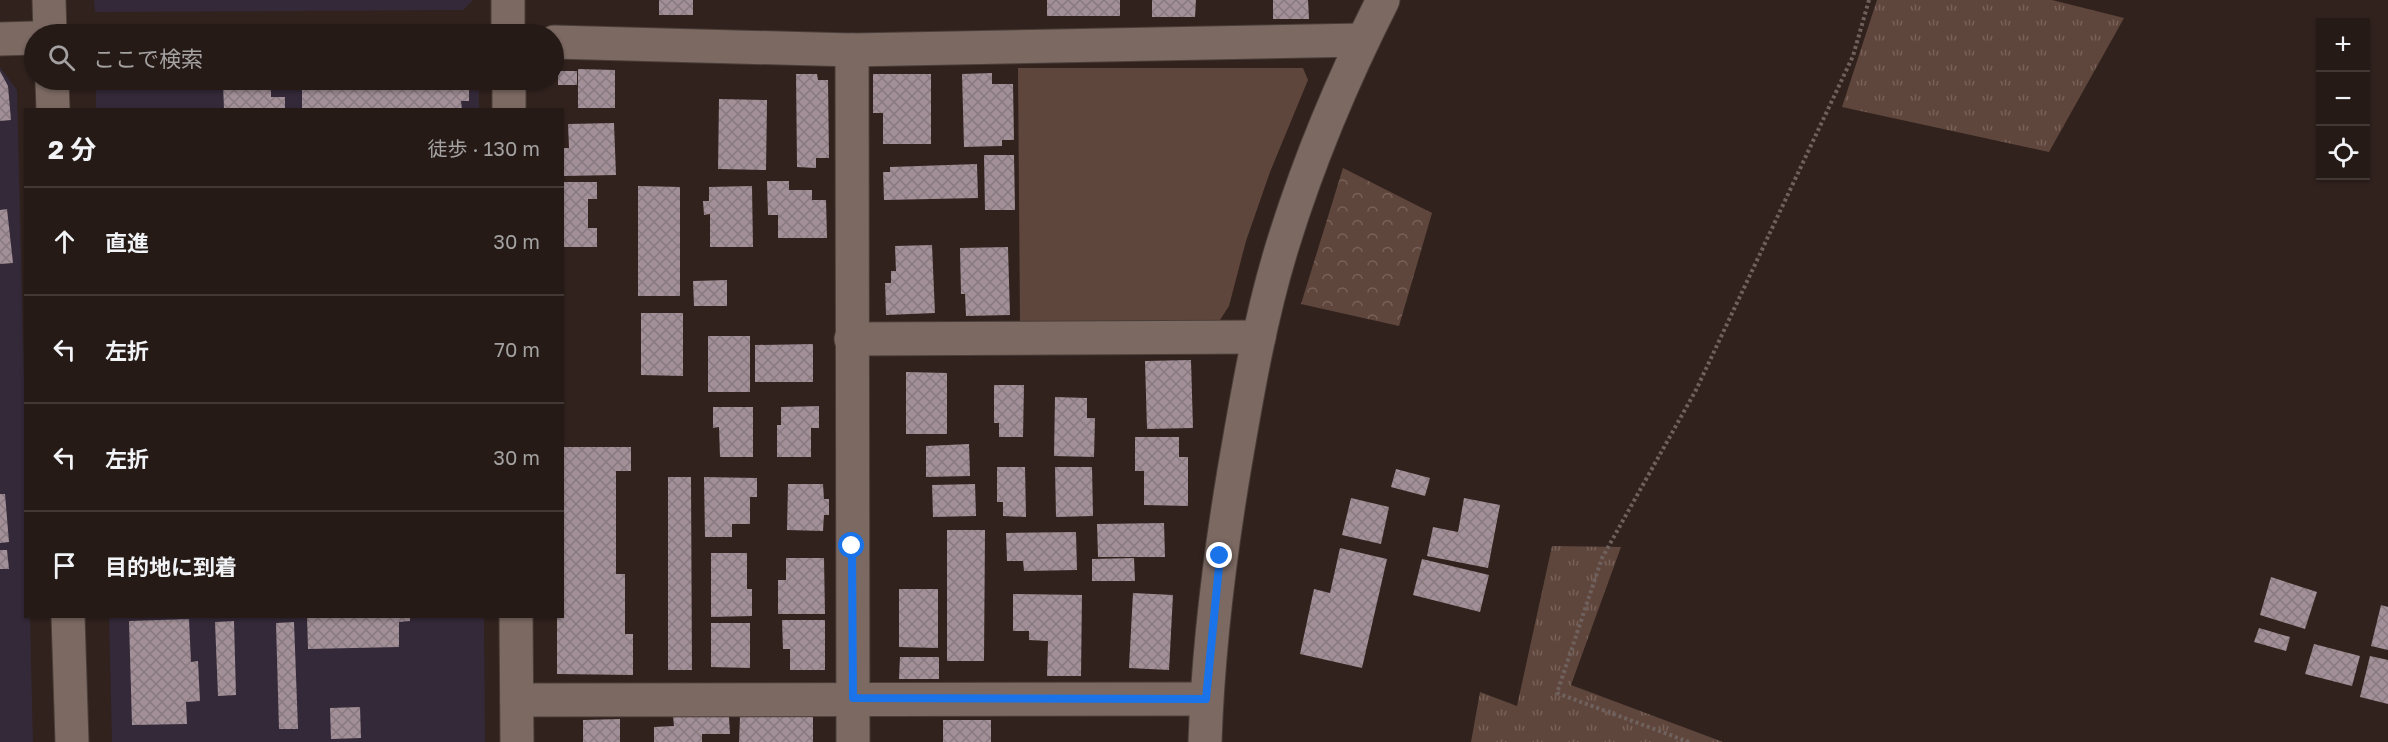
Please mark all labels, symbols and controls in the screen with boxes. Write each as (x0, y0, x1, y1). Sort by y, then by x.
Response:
map controls (2316, 18, 2370, 180)
button: + (2316, 18, 2370, 72)
search box (24, 24, 564, 90)
icon: search (45, 41, 78, 74)
text: ここで検索 (93, 45, 203, 72)
button: − (2316, 72, 2370, 126)
button: locate (2316, 126, 2370, 180)
text: 2 分 (48, 134, 96, 165)
text: 徒歩 · 130 m (428, 136, 540, 160)
icon: ahead (48, 225, 81, 258)
text: 直進 (105, 229, 149, 256)
text: 30 m (493, 229, 540, 253)
icon: left (48, 333, 81, 366)
text: 左折 (105, 337, 149, 364)
text: 70 m (494, 337, 540, 361)
icon: left (48, 441, 81, 474)
text: 左折 (105, 445, 149, 472)
text: 30 m (493, 445, 540, 469)
route start (838, 532, 864, 558)
route end (1206, 542, 1232, 568)
icon: arrive (48, 549, 81, 582)
text: 目的地に到着 (105, 553, 237, 580)

